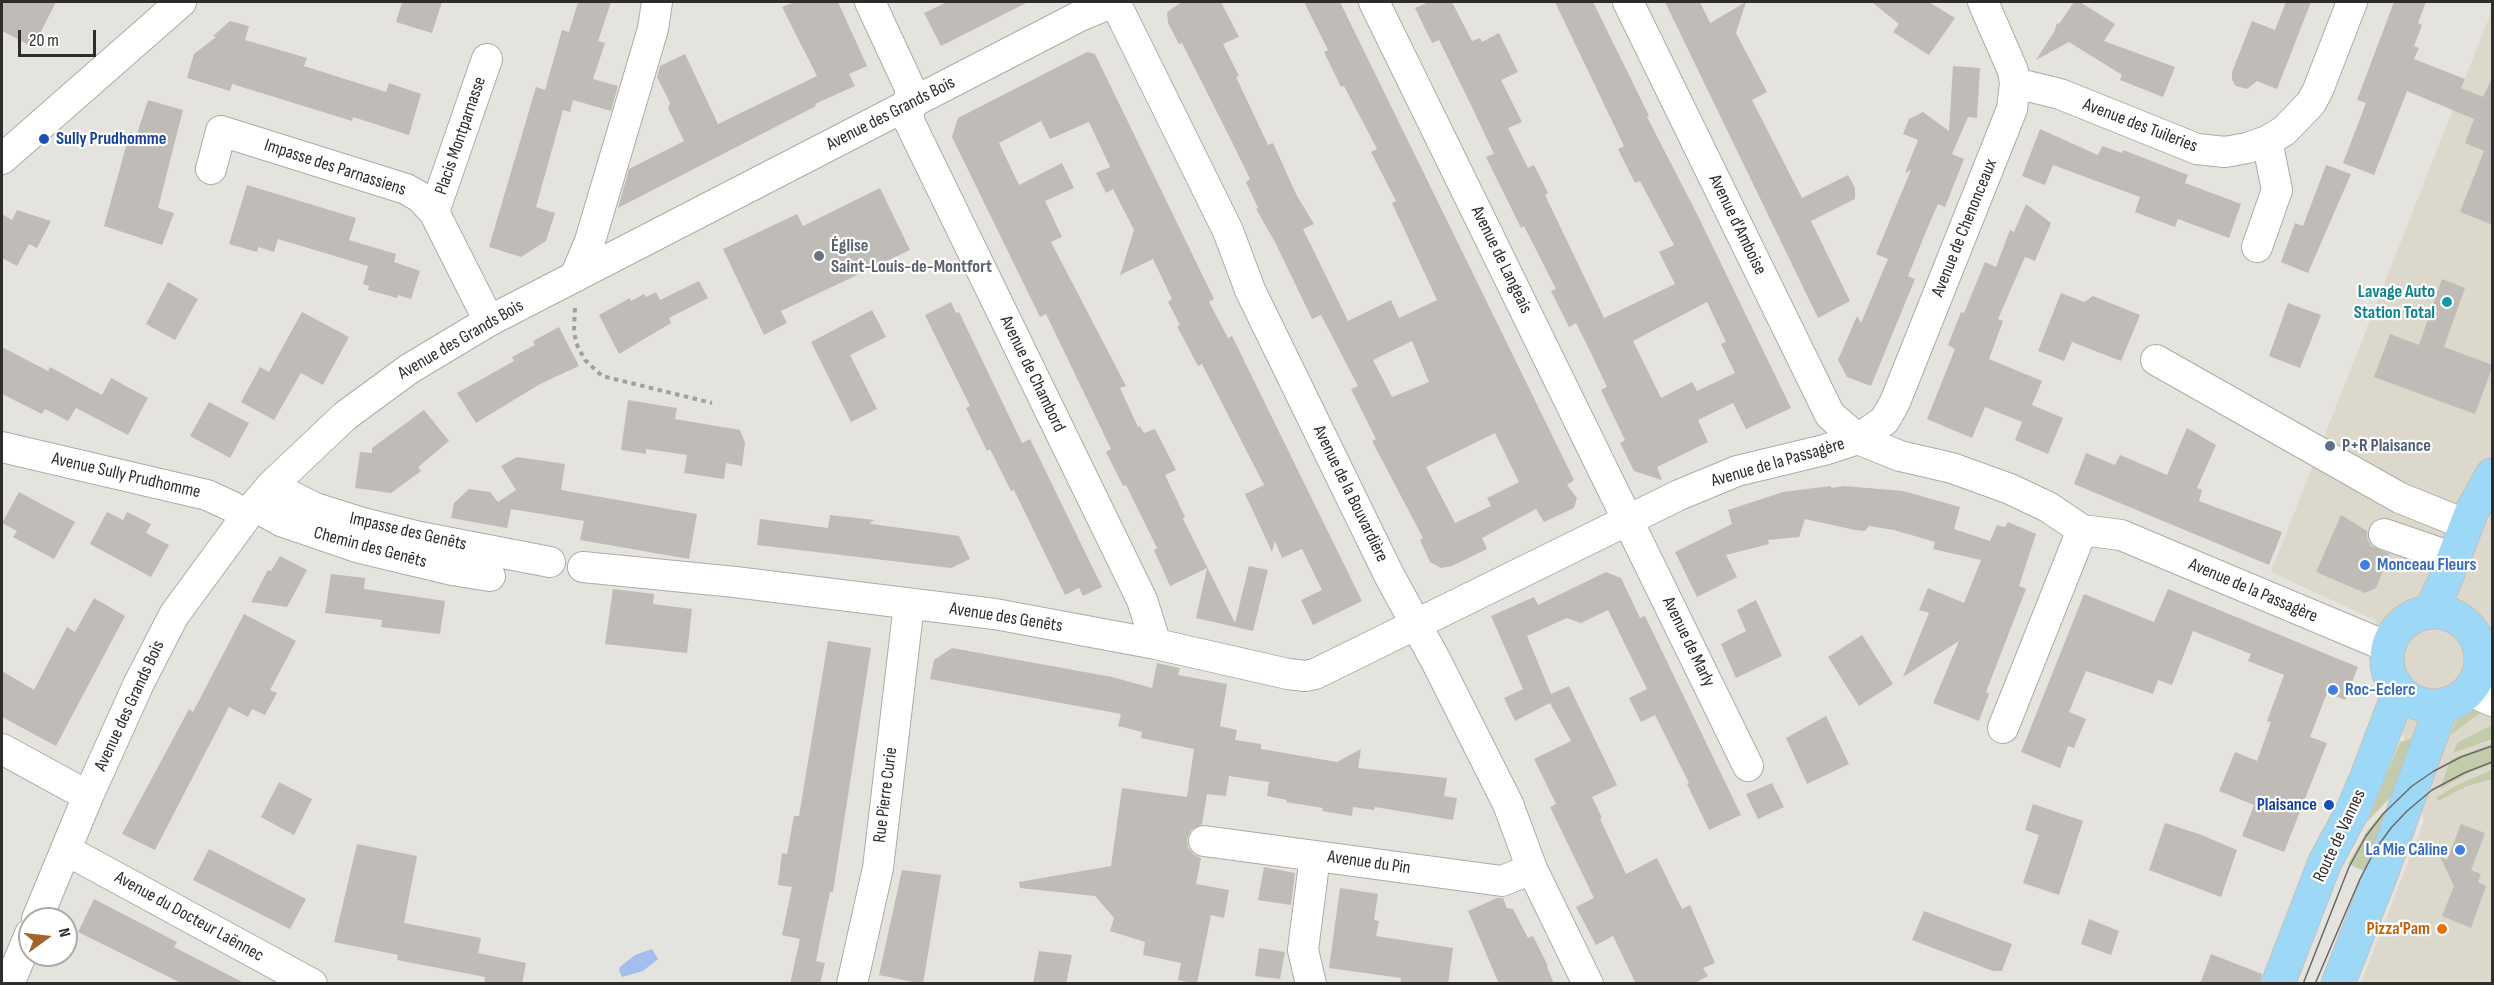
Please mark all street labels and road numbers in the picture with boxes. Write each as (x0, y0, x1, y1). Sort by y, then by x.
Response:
street label: Avenue des Grands Bois (823, 72, 959, 156)
street label: Placis Montparnasse (431, 74, 491, 198)
street label: Avenue des Tuileries (2080, 94, 2200, 158)
street label: Impasse des Parnassiens (261, 135, 409, 201)
street label: Avenue de Chenonceaux (1928, 156, 2002, 300)
street label: Avenue d'Amboise (1703, 171, 1771, 279)
street label: Avenue de Langeais (1466, 203, 1536, 317)
street label: Avenue des Grands Bois (394, 295, 528, 385)
street label: Avenue de Chambord (995, 312, 1069, 436)
street label: Avenue de la Bouvardière (1308, 422, 1392, 566)
street label: Avenue de la Passagère (1709, 434, 1847, 492)
street label: Avenue Sully Prudhomme (50, 448, 202, 504)
street label: Impasse des Genêts (347, 508, 469, 556)
street label: Chemin des Genêts (311, 523, 429, 573)
street label: Avenue de la Passagère (2185, 554, 2321, 628)
street label: Avenue de Marly (1657, 593, 1719, 691)
street label: Avenue des Genêts (948, 598, 1064, 638)
street label: Avenue des Grands Bois (90, 637, 170, 775)
street label: Rue Pierre Curie (869, 746, 903, 844)
street label: Route de Vannes (2309, 786, 2371, 886)
street label: Avenue du Pin (1326, 847, 1412, 879)
street label: Avenue du Docteur Laënnec (111, 867, 267, 967)

